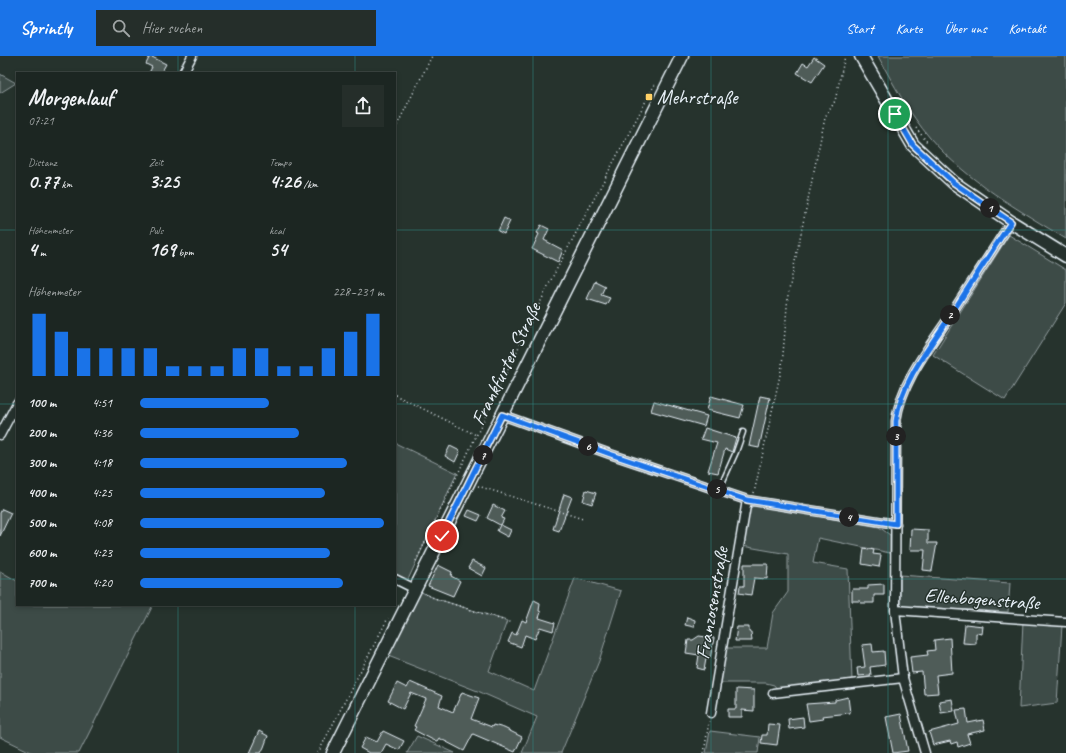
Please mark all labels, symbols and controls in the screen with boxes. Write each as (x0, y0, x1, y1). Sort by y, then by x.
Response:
search box (96, 10, 376, 46)
text: Sprintly (20, 16, 72, 40)
icon: search (110, 17, 132, 39)
text: Hier suchen (142, 19, 202, 38)
text: Start (846, 20, 874, 37)
text: Karte (896, 20, 922, 37)
text: Über uns (944, 20, 986, 37)
text: Kontakt (1008, 20, 1046, 37)
text: Morgenlauf (28, 84, 113, 112)
button: share (342, 85, 384, 127)
place label: Mehrstraße (657, 85, 739, 110)
marker: Mehrstraße (644, 92, 654, 102)
pin (878, 97, 912, 131)
icon: arrive (884, 103, 906, 125)
text: 07:21 (28, 113, 54, 129)
text: Distanz (28, 155, 57, 169)
text: Zeit (149, 155, 163, 169)
text: Tempo (269, 155, 291, 169)
text: 0.77 (28, 169, 59, 194)
text: 3:25 (149, 169, 179, 194)
text: 4:26 (269, 169, 301, 194)
text: km (59, 177, 72, 191)
text: /km (301, 177, 318, 191)
pin: 1 (980, 198, 1000, 218)
text: 1 (988, 201, 992, 215)
text: Höhenmeter (28, 223, 73, 237)
text: Puls (149, 223, 163, 237)
text: kcal (269, 223, 284, 237)
text: 4 (28, 237, 37, 262)
text: 169 (149, 237, 176, 262)
text: 54 (269, 237, 287, 262)
text: m (37, 245, 46, 259)
text: bpm (176, 245, 194, 259)
text: Höhenmeter (28, 284, 81, 300)
text: 228–231 m (333, 284, 384, 300)
street label: Frankfurter Straße (466, 297, 547, 429)
pin: 2 (940, 305, 960, 325)
text: 2 (948, 308, 952, 322)
text: 100 m (28, 395, 56, 411)
text: 4:51 (92, 395, 112, 411)
text: 200 m (28, 425, 56, 441)
text: 4:36 (92, 425, 112, 441)
pin: 3 (886, 426, 906, 446)
text: 3 (894, 429, 898, 443)
pin: 6 (578, 436, 598, 456)
text: 6 (585, 439, 591, 453)
pin: 7 (473, 445, 493, 465)
text: 7 (481, 448, 485, 462)
text: 300 m (28, 455, 56, 471)
text: 4:18 (92, 455, 112, 471)
pin: 5 (707, 479, 727, 499)
text: 5 (715, 482, 719, 496)
text: 400 m (28, 485, 56, 501)
text: 4:25 (92, 485, 112, 501)
pin: 4 (839, 507, 859, 527)
text: 4 (847, 510, 851, 524)
text: 500 m (28, 515, 56, 531)
text: 4:08 (92, 515, 112, 531)
pin (425, 519, 459, 553)
icon: check (431, 525, 453, 547)
street label: Franzosenstraße (690, 544, 734, 661)
text: 600 m (28, 545, 56, 561)
text: 4:23 (92, 545, 112, 561)
text: 700 m (28, 575, 56, 591)
text: 4:20 (92, 575, 112, 591)
street label: Ellenbogenstraße (924, 583, 1042, 616)

